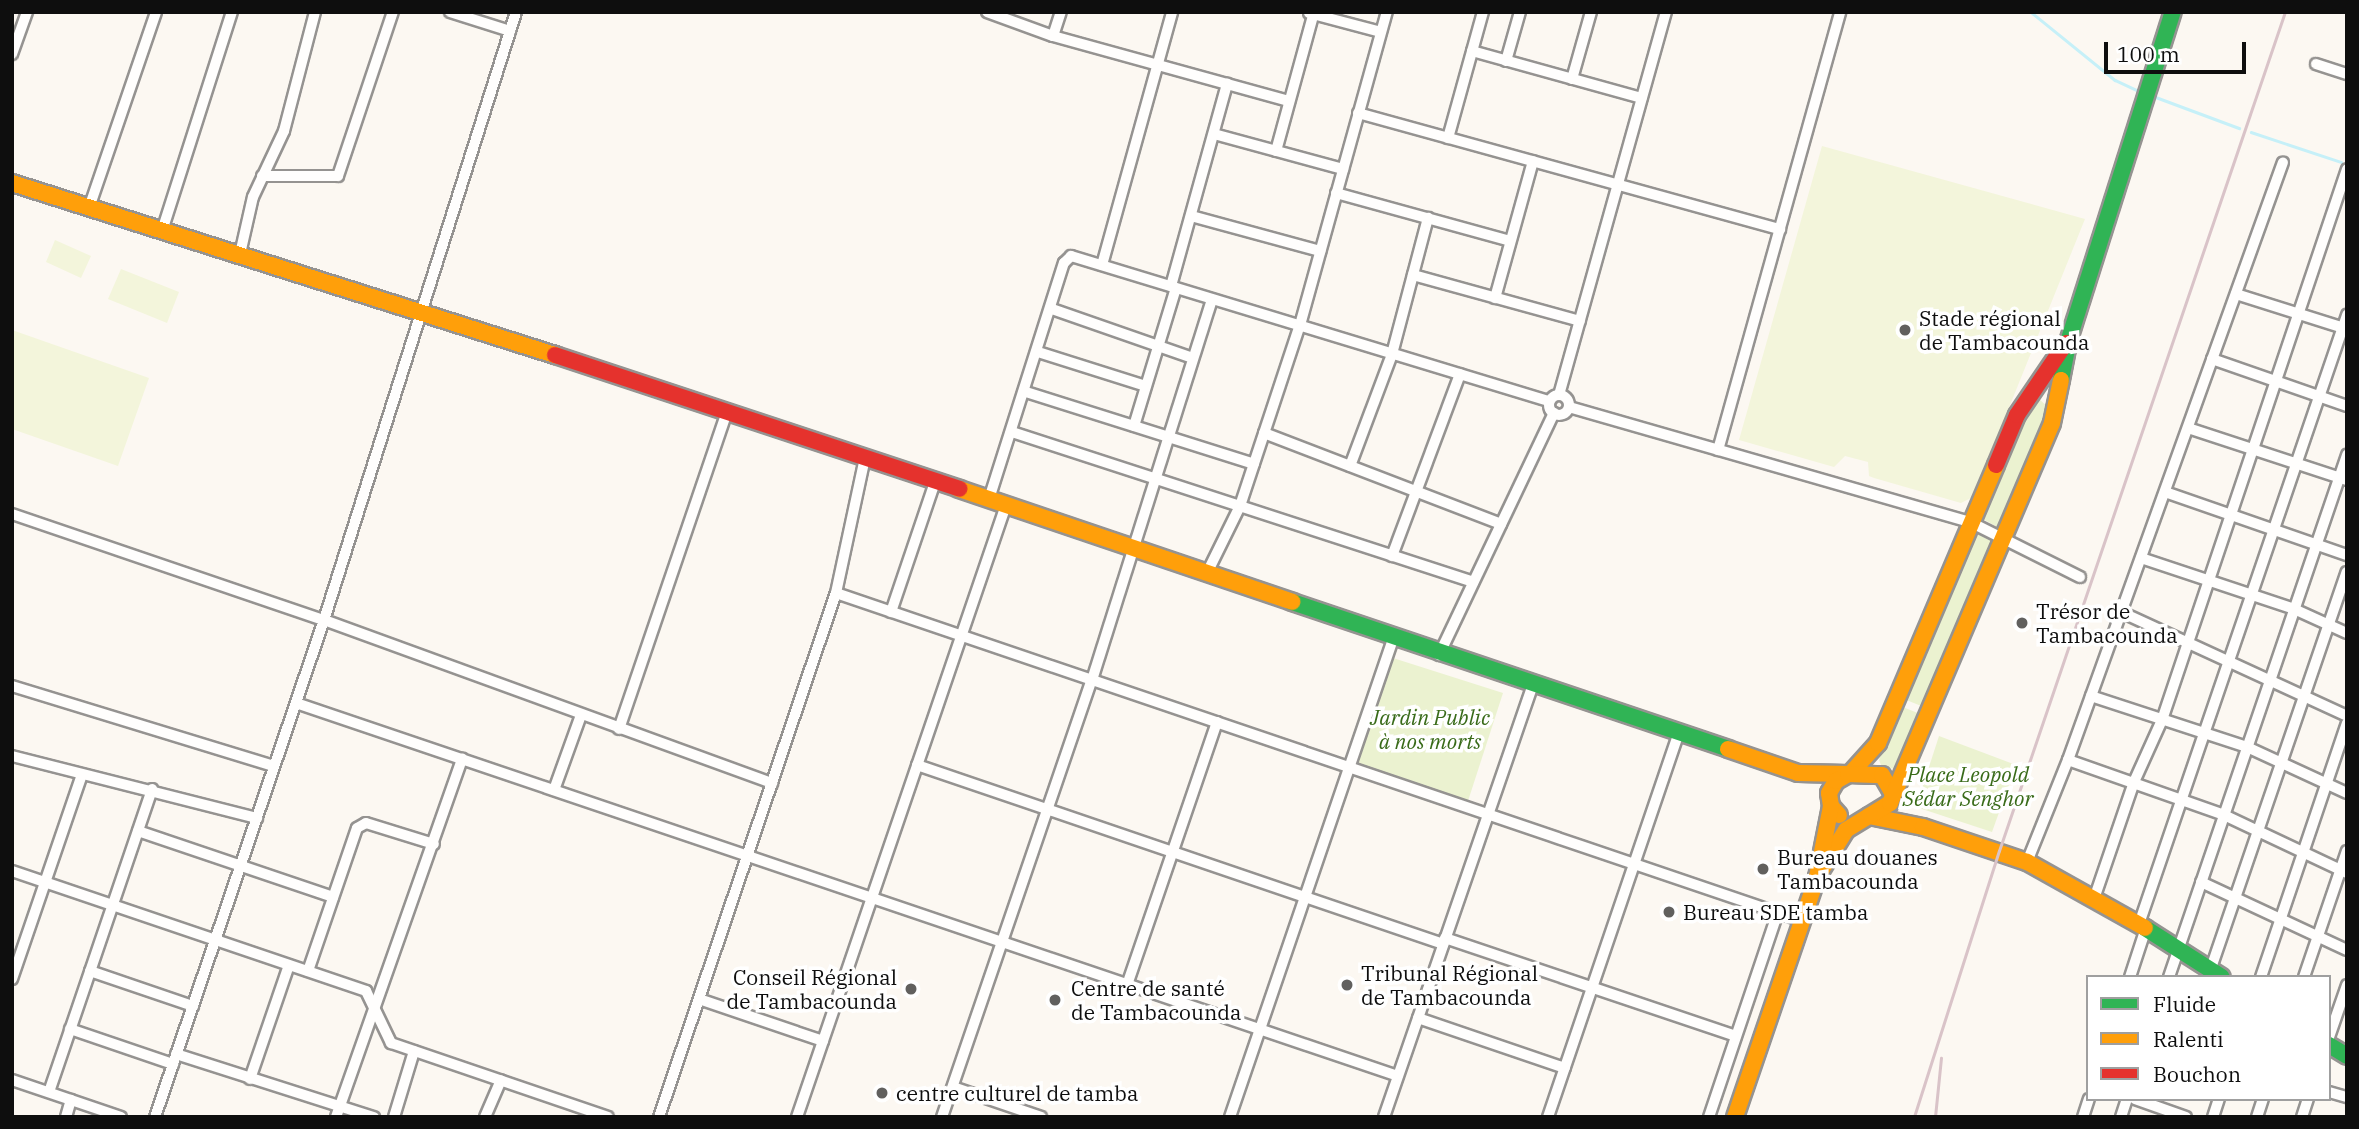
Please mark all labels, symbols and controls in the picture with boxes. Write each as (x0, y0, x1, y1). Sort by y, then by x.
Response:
scale bar (2107, 28, 2249, 72)
text: 100 m (2117, 40, 2180, 68)
place label: Stade régional de Tambacounda (1919, 305, 2090, 355)
marker: Stade régional de Tambacounda (1897, 322, 1913, 338)
place label: Trésor de Tambacounda (2036, 598, 2178, 648)
marker: Trésor de Tambacounda (2014, 615, 2030, 631)
park label: Jardin Public à nos morts (1370, 704, 1490, 754)
park label: Place Leopold Sédar Senghor (1902, 761, 2034, 811)
place label: Bureau douanes Tambacounda (1777, 844, 1938, 894)
marker: Bureau douanes Tambacounda (1755, 861, 1771, 877)
place label: Bureau SDE tamba (1683, 899, 1868, 925)
marker: Bureau SDE tamba (1661, 904, 1677, 920)
place label: Tribunal Régional de Tambacounda (1361, 960, 1538, 1010)
place label: Conseil Régional de Tambacounda (726, 964, 897, 1014)
place label: Centre de santé de Tambacounda (1071, 975, 1242, 1025)
legend (2086, 975, 2331, 1101)
marker: Tribunal Régional de Tambacounda (1339, 977, 1355, 993)
marker: Conseil Régional de Tambacounda (903, 981, 919, 997)
marker: Centre de santé de Tambacounda (1045, 990, 1065, 1010)
text: Fluide (2153, 990, 2216, 1018)
text: Ralenti (2153, 1025, 2224, 1053)
text: Bouchon (2153, 1060, 2241, 1088)
place label: centre culturel de tamba (896, 1080, 1138, 1106)
marker: centre culturel de tamba (874, 1085, 890, 1101)

